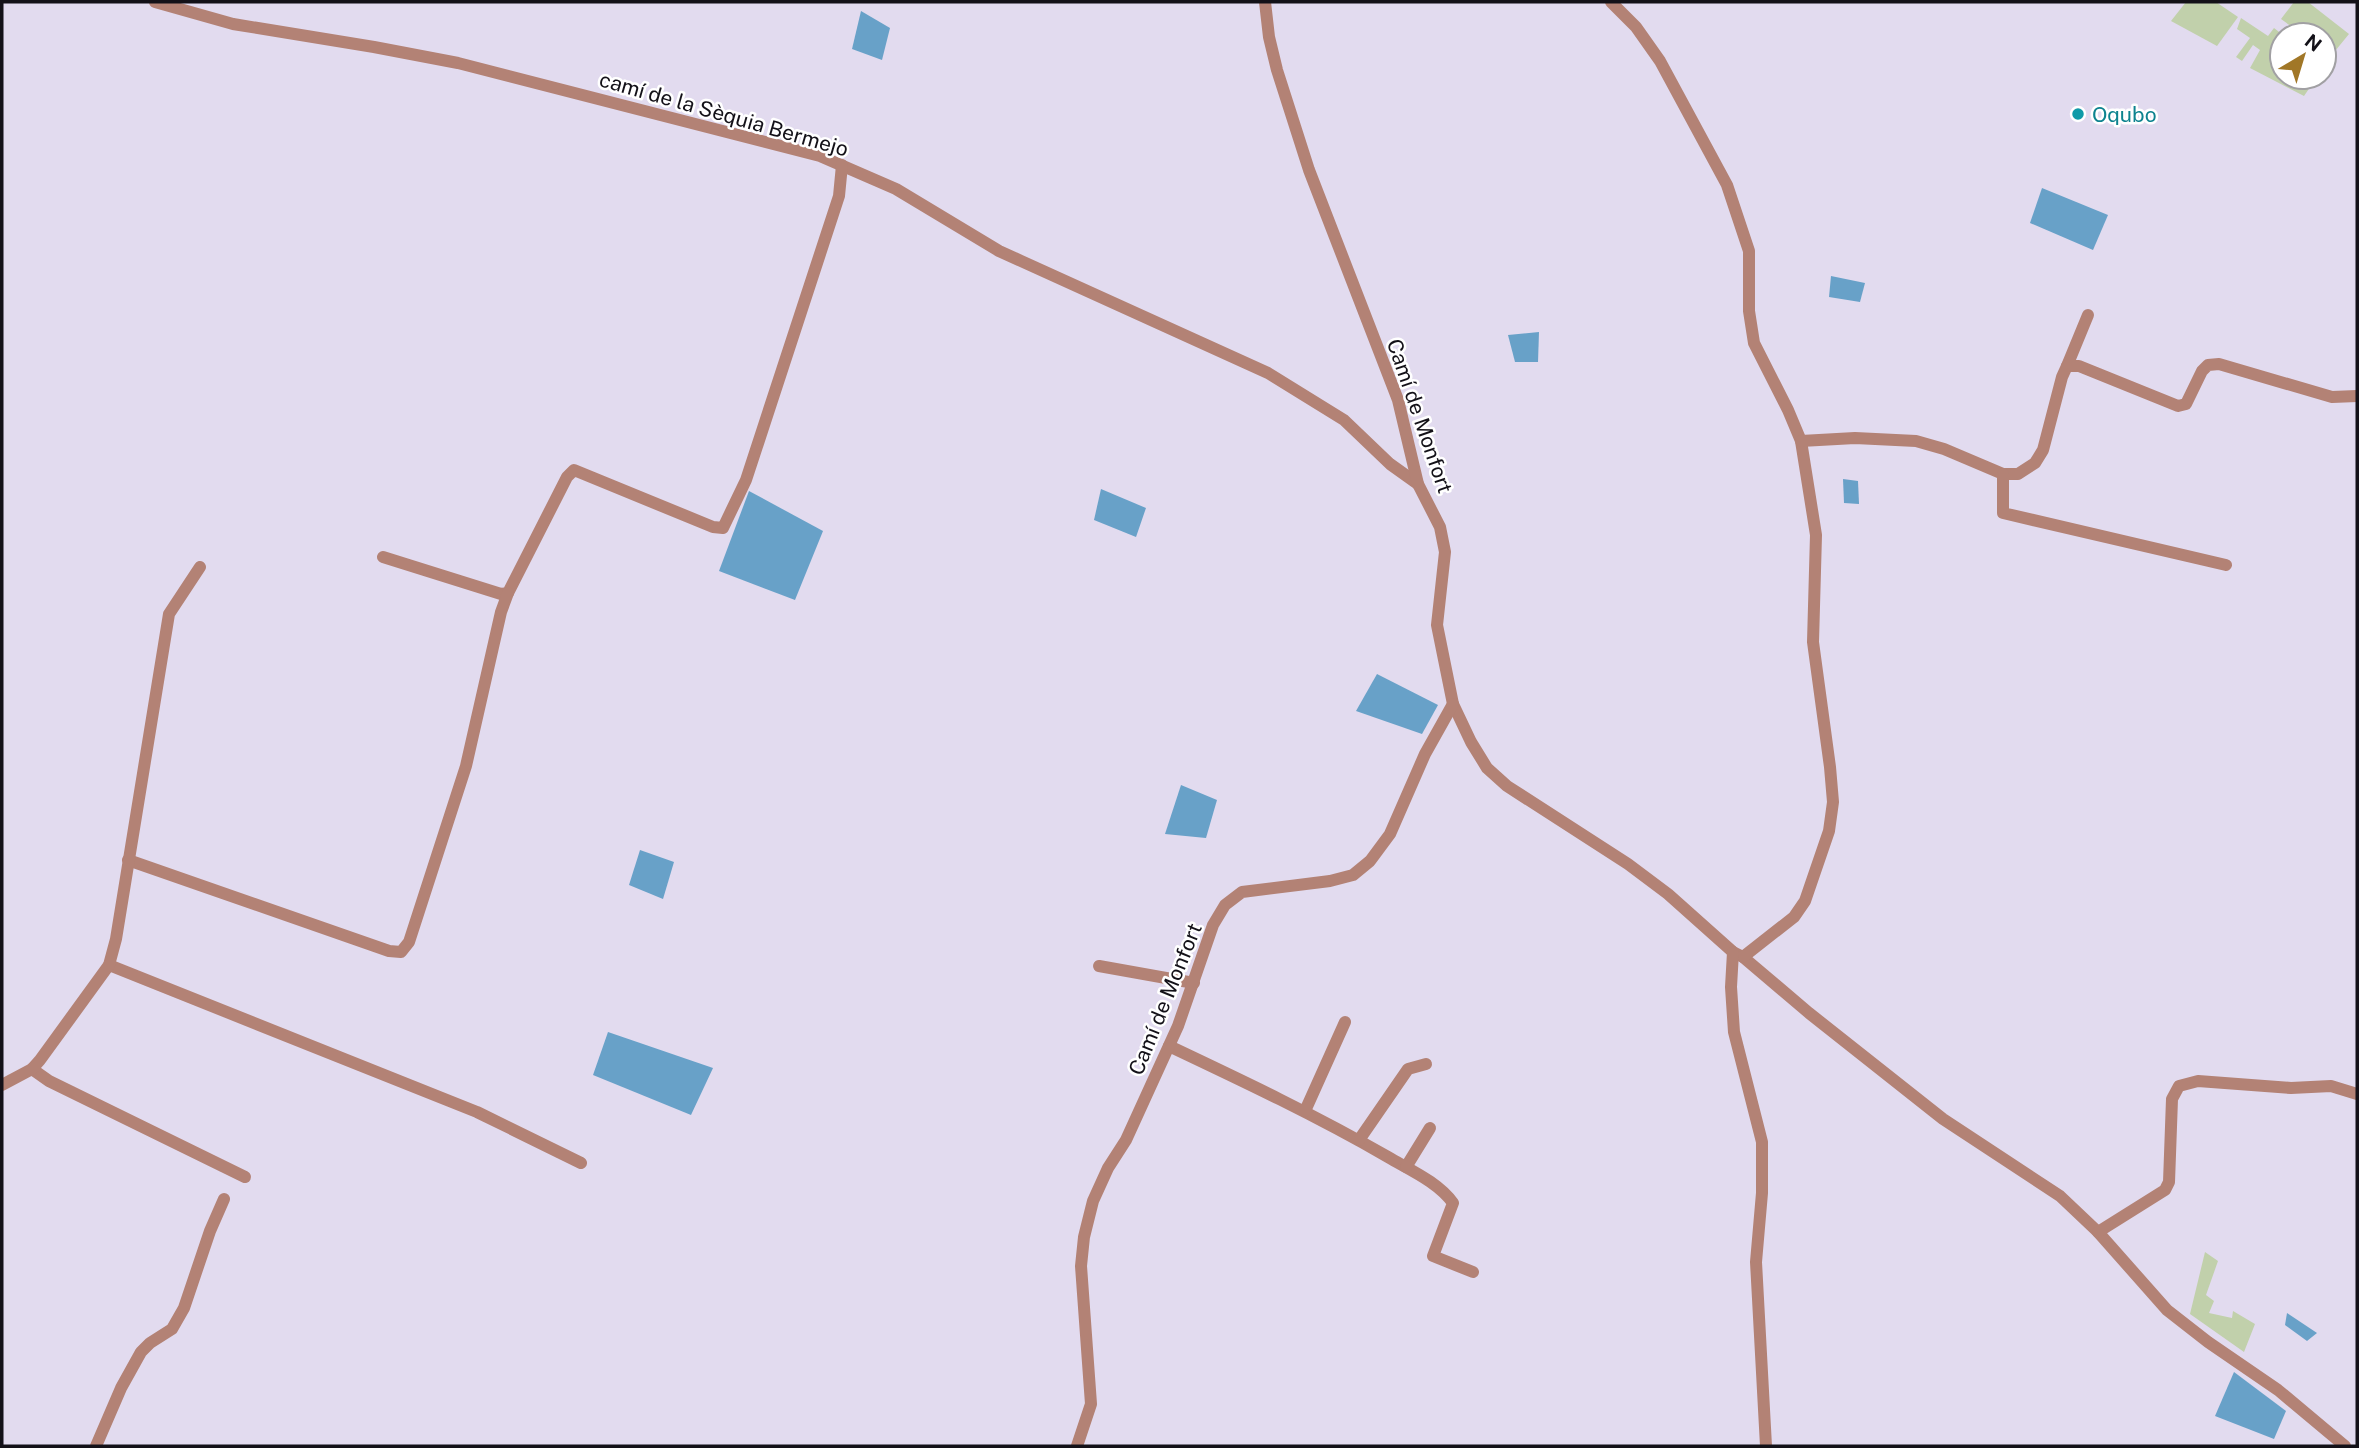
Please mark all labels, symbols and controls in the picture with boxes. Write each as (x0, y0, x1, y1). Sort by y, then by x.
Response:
north arrow (2268, 21, 2338, 91)
text: N (2301, 29, 2326, 56)
street label: camí de la Sèquia Bermejo (597, 66, 851, 162)
place label: Oqubo (2092, 102, 2157, 127)
marker: Oqubo (2070, 106, 2086, 122)
street label: Camí de Monfort (1382, 336, 1458, 496)
street label: Camí de Monfort (1123, 919, 1207, 1079)

